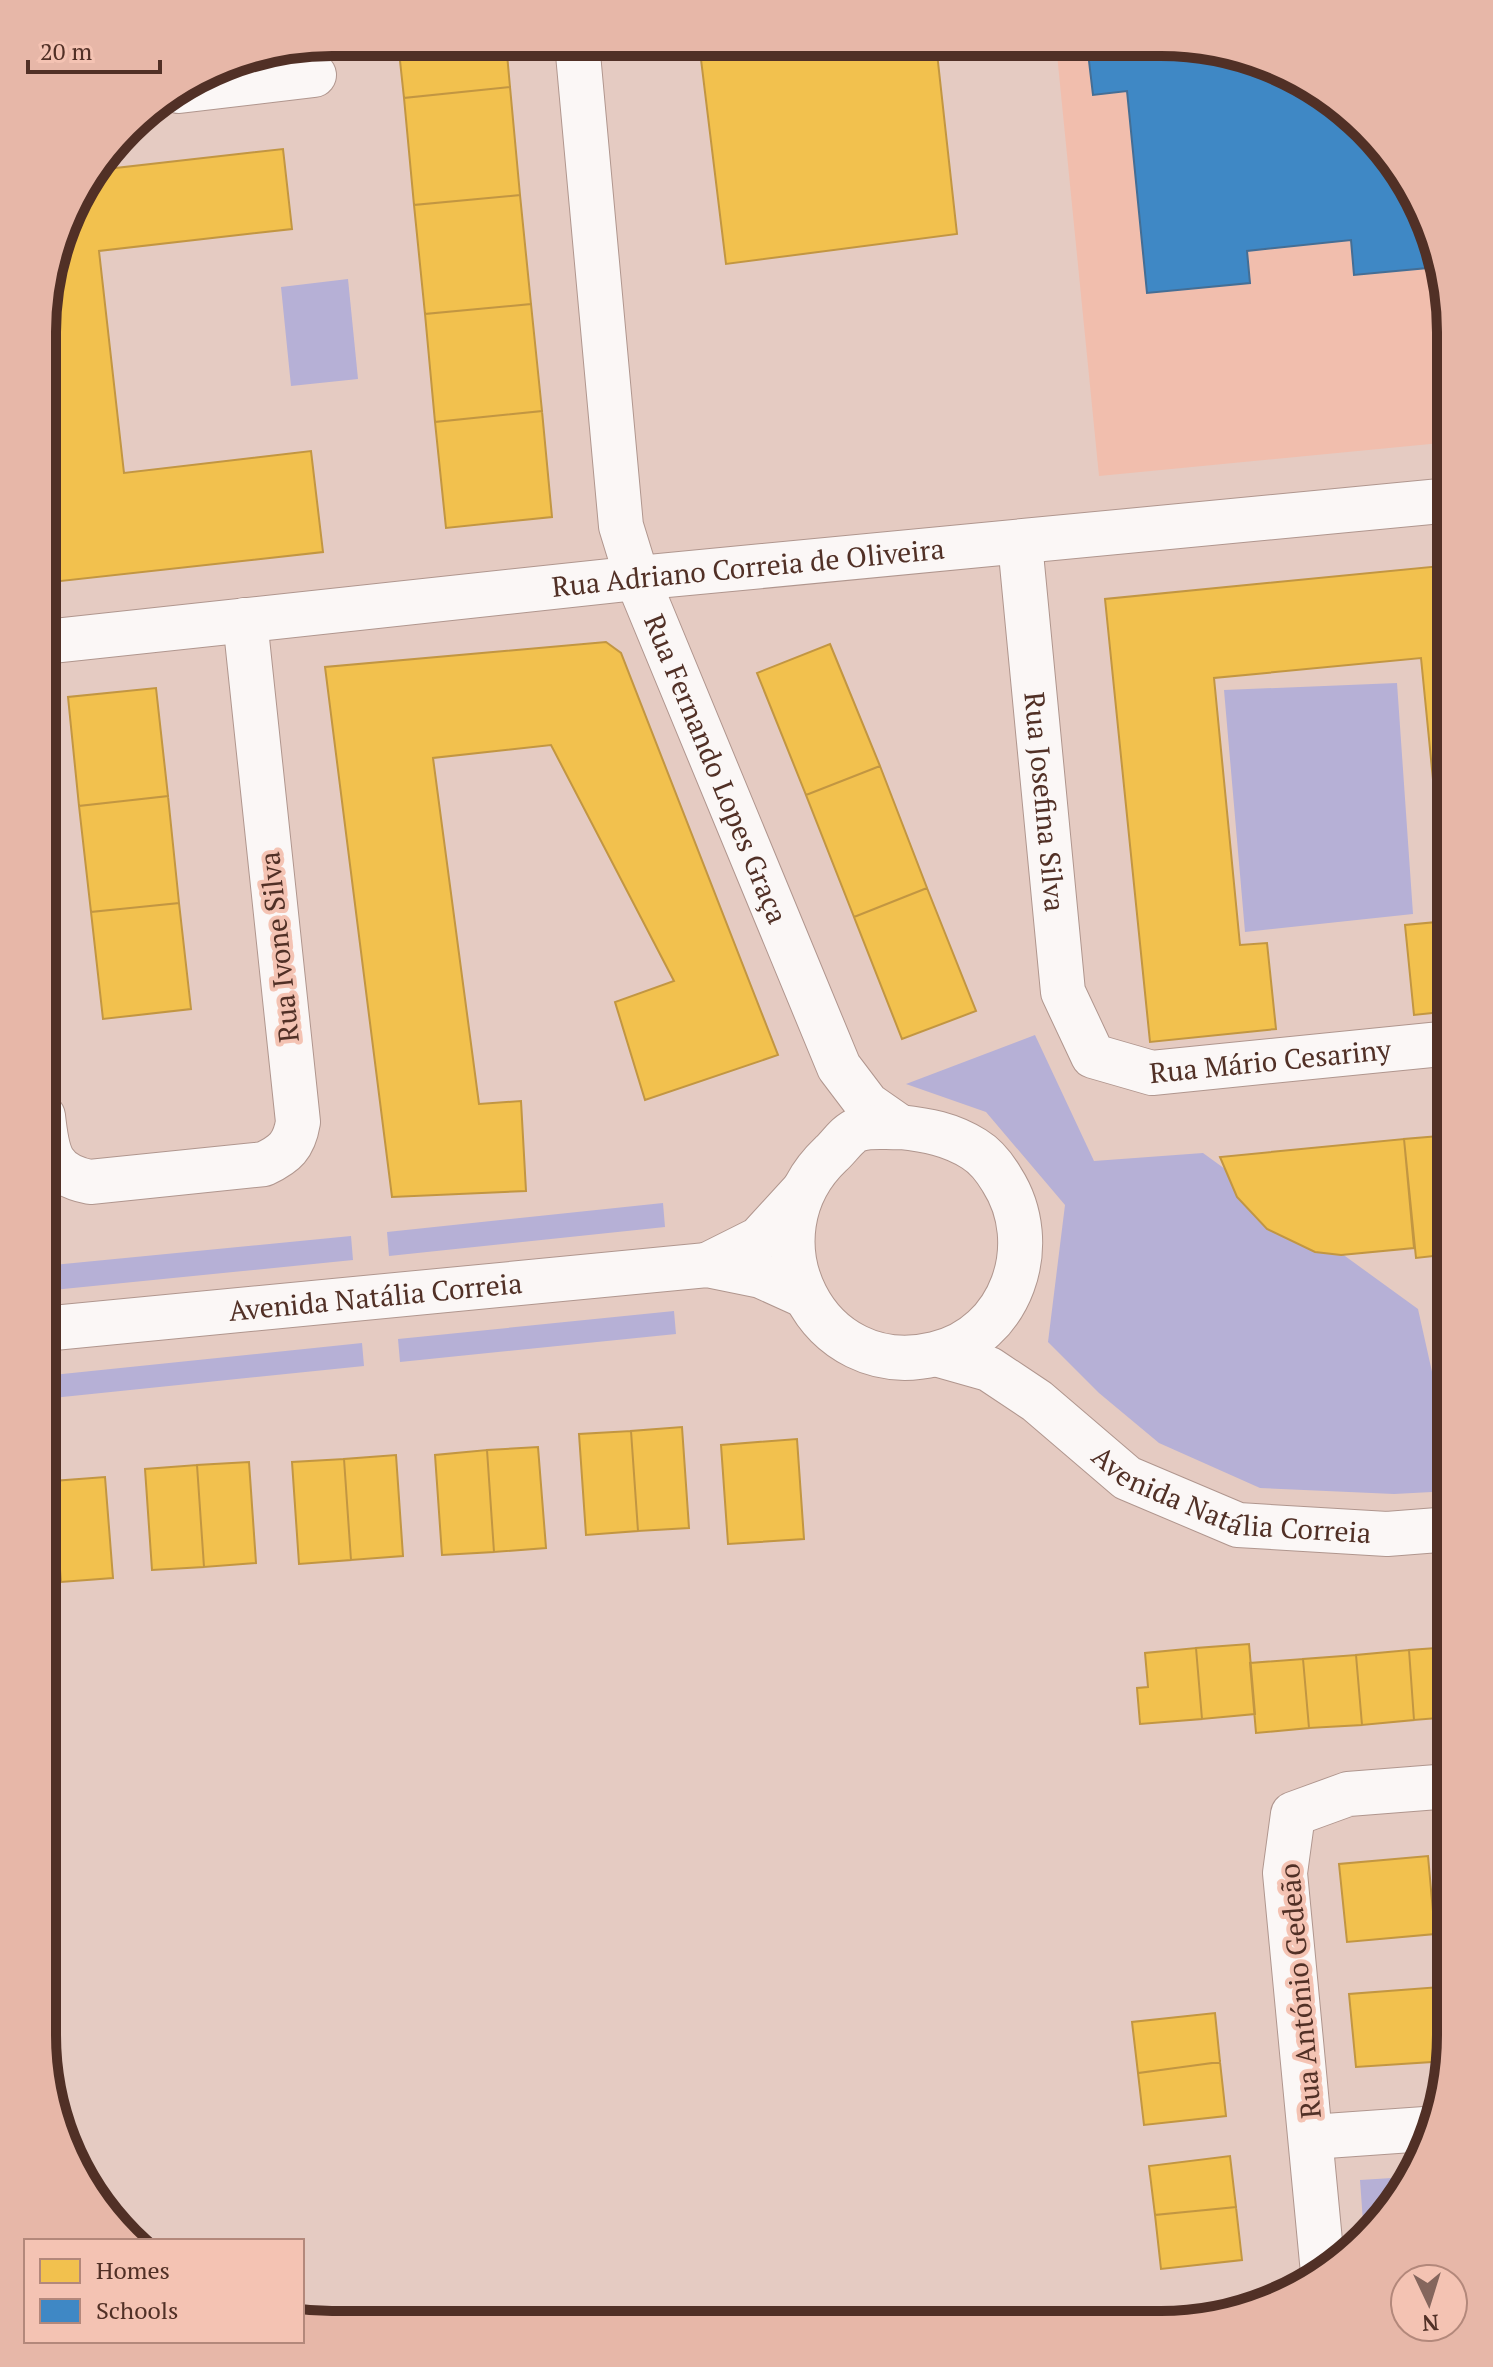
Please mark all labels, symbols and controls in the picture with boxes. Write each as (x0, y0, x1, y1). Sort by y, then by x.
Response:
scale bar (28, 24, 160, 74)
text: 20 m (40, 35, 92, 67)
street label: Rua Adriano Correia de Oliveira (550, 530, 946, 605)
street label: Rua Fernando Lopes Graça (636, 609, 797, 929)
street label: Rua Josefina Silva (1016, 690, 1074, 913)
street label: Rua Ivone Silva (250, 850, 307, 1044)
street label: Rua Mário Cesariny (1148, 1030, 1394, 1091)
street label: Avenida Natália Correia (227, 1264, 524, 1329)
street label: Avenida Natália Correia (1085, 1437, 1372, 1551)
street label: Rua António Gedeão (1270, 1862, 1329, 2120)
legend (24, 2239, 304, 2343)
text: Homes (96, 2254, 170, 2286)
north arrow (1389, 2263, 1469, 2343)
text: Schools (96, 2294, 178, 2326)
text: N (1421, 2308, 1440, 2339)

